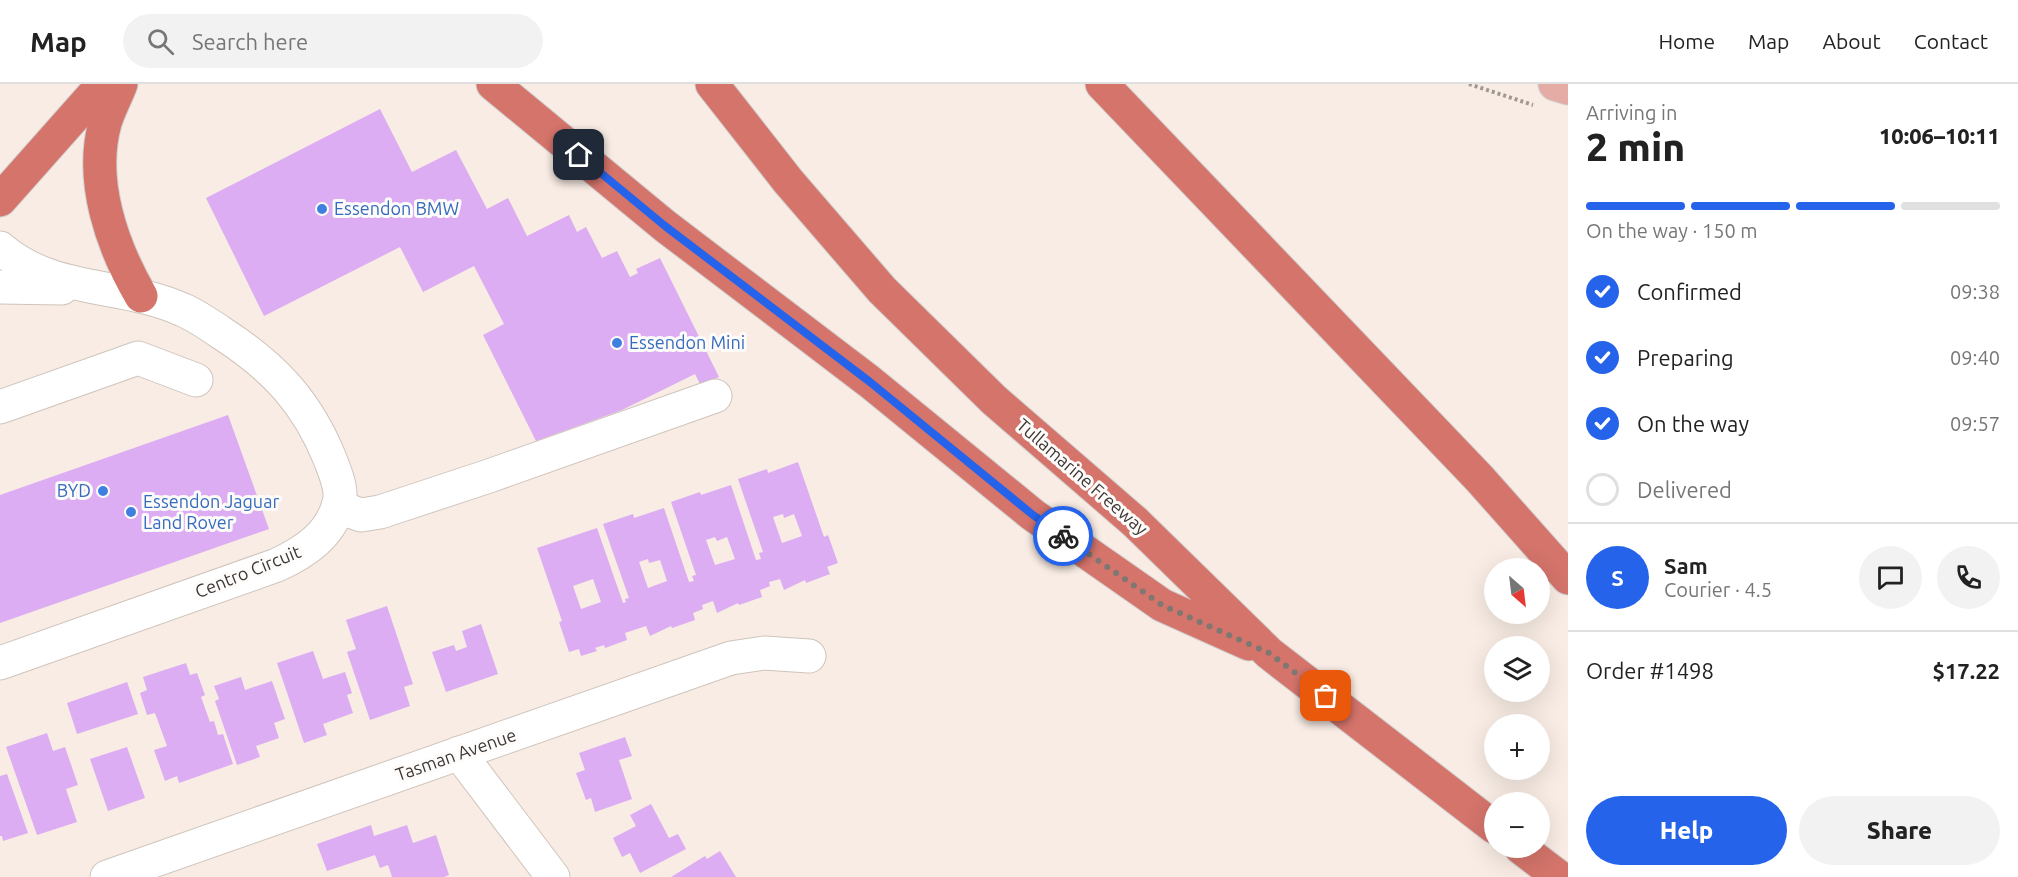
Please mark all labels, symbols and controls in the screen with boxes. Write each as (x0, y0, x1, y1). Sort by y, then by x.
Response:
search box (123, 14, 543, 68)
icon: search (144, 25, 177, 58)
text: Map (30, 26, 87, 57)
text: Search here (192, 29, 308, 54)
text: Home (1658, 29, 1715, 53)
text: Map (1748, 29, 1789, 53)
text: About (1822, 29, 1881, 53)
text: Contact (1914, 29, 1988, 53)
text: Arriving in (1586, 101, 1677, 124)
text: 10:06–10:11 (1879, 123, 2000, 148)
text: 2 min (1586, 125, 1685, 168)
pin (553, 129, 604, 180)
icon: home (562, 138, 595, 171)
place label: Essendon BMW (334, 198, 459, 218)
marker: Essendon BMW (315, 202, 329, 216)
text: On the way · 150 m (1586, 219, 1758, 242)
icon: check (1586, 275, 1619, 308)
text: Confirmed (1637, 279, 1742, 304)
text: 09:38 (1950, 280, 2000, 303)
place label: Essendon Mini (629, 332, 745, 352)
marker: Essendon Mini (610, 336, 624, 350)
icon: check (1586, 341, 1619, 374)
text: Preparing (1637, 345, 1734, 370)
text: 09:40 (1950, 346, 2000, 369)
icon: check (1586, 407, 1619, 440)
text: On the way (1637, 411, 1749, 436)
text: 09:57 (1950, 412, 2000, 435)
street label: Tullamarine Freeway (1013, 414, 1152, 539)
text: Delivered (1637, 477, 1732, 502)
place label: BYD (57, 480, 91, 500)
marker: BYD (96, 484, 110, 498)
place label: Essendon Jaguar Land Rover (143, 491, 279, 532)
marker: Essendon Jaguar Land Rover (124, 505, 138, 519)
courier (1033, 506, 1093, 566)
icon: bike (1047, 520, 1080, 553)
street label: Centro Circuit (192, 541, 303, 601)
button: chat (1859, 546, 1922, 609)
button: phone (1937, 546, 2000, 609)
text: Sam (1664, 553, 1708, 578)
north arrow (1484, 558, 1550, 624)
map controls (1484, 558, 1550, 858)
text: S (1611, 565, 1624, 590)
text: Courier · 4.5 (1664, 578, 1772, 601)
button: layers (1484, 636, 1550, 702)
text: Order #1498 (1586, 658, 1714, 683)
text: $17.22 (1933, 658, 2000, 683)
pin (1300, 670, 1351, 721)
icon: bag (1309, 679, 1342, 712)
button: + (1484, 714, 1550, 780)
street label: Tasman Avenue (393, 724, 519, 784)
button: − (1484, 792, 1550, 858)
button: Help (1586, 796, 1787, 865)
button: Share (1799, 796, 2000, 865)

